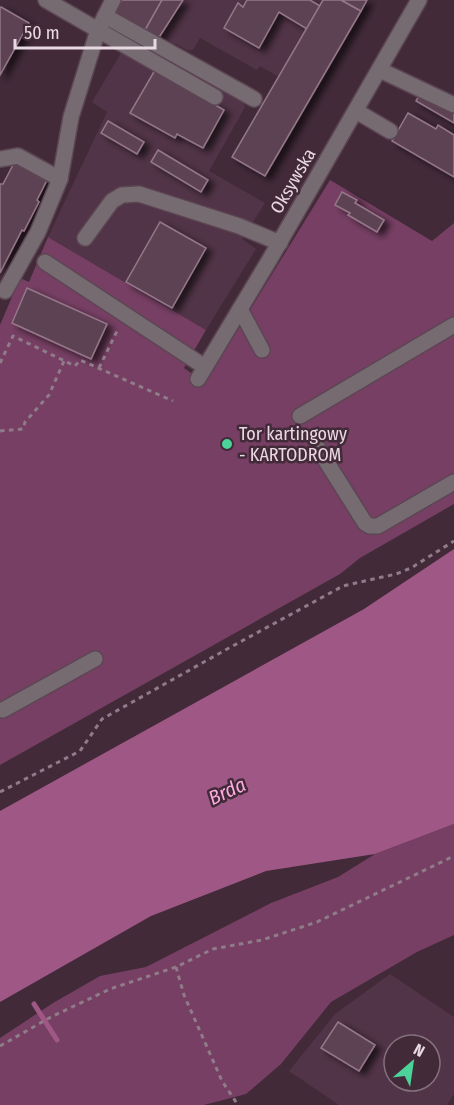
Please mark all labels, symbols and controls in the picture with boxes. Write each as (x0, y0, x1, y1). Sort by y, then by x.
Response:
scale bar (15, 12, 154, 50)
text: 50 m (24, 22, 60, 44)
street label: Oksywska (266, 144, 320, 217)
place label: Tor kartingowy - KARTODROM (239, 423, 347, 466)
marker: Tor kartingowy - KARTODROM (220, 437, 234, 451)
water label: Brda (205, 772, 249, 810)
north arrow (382, 1033, 442, 1093)
text: N (410, 1040, 428, 1061)

